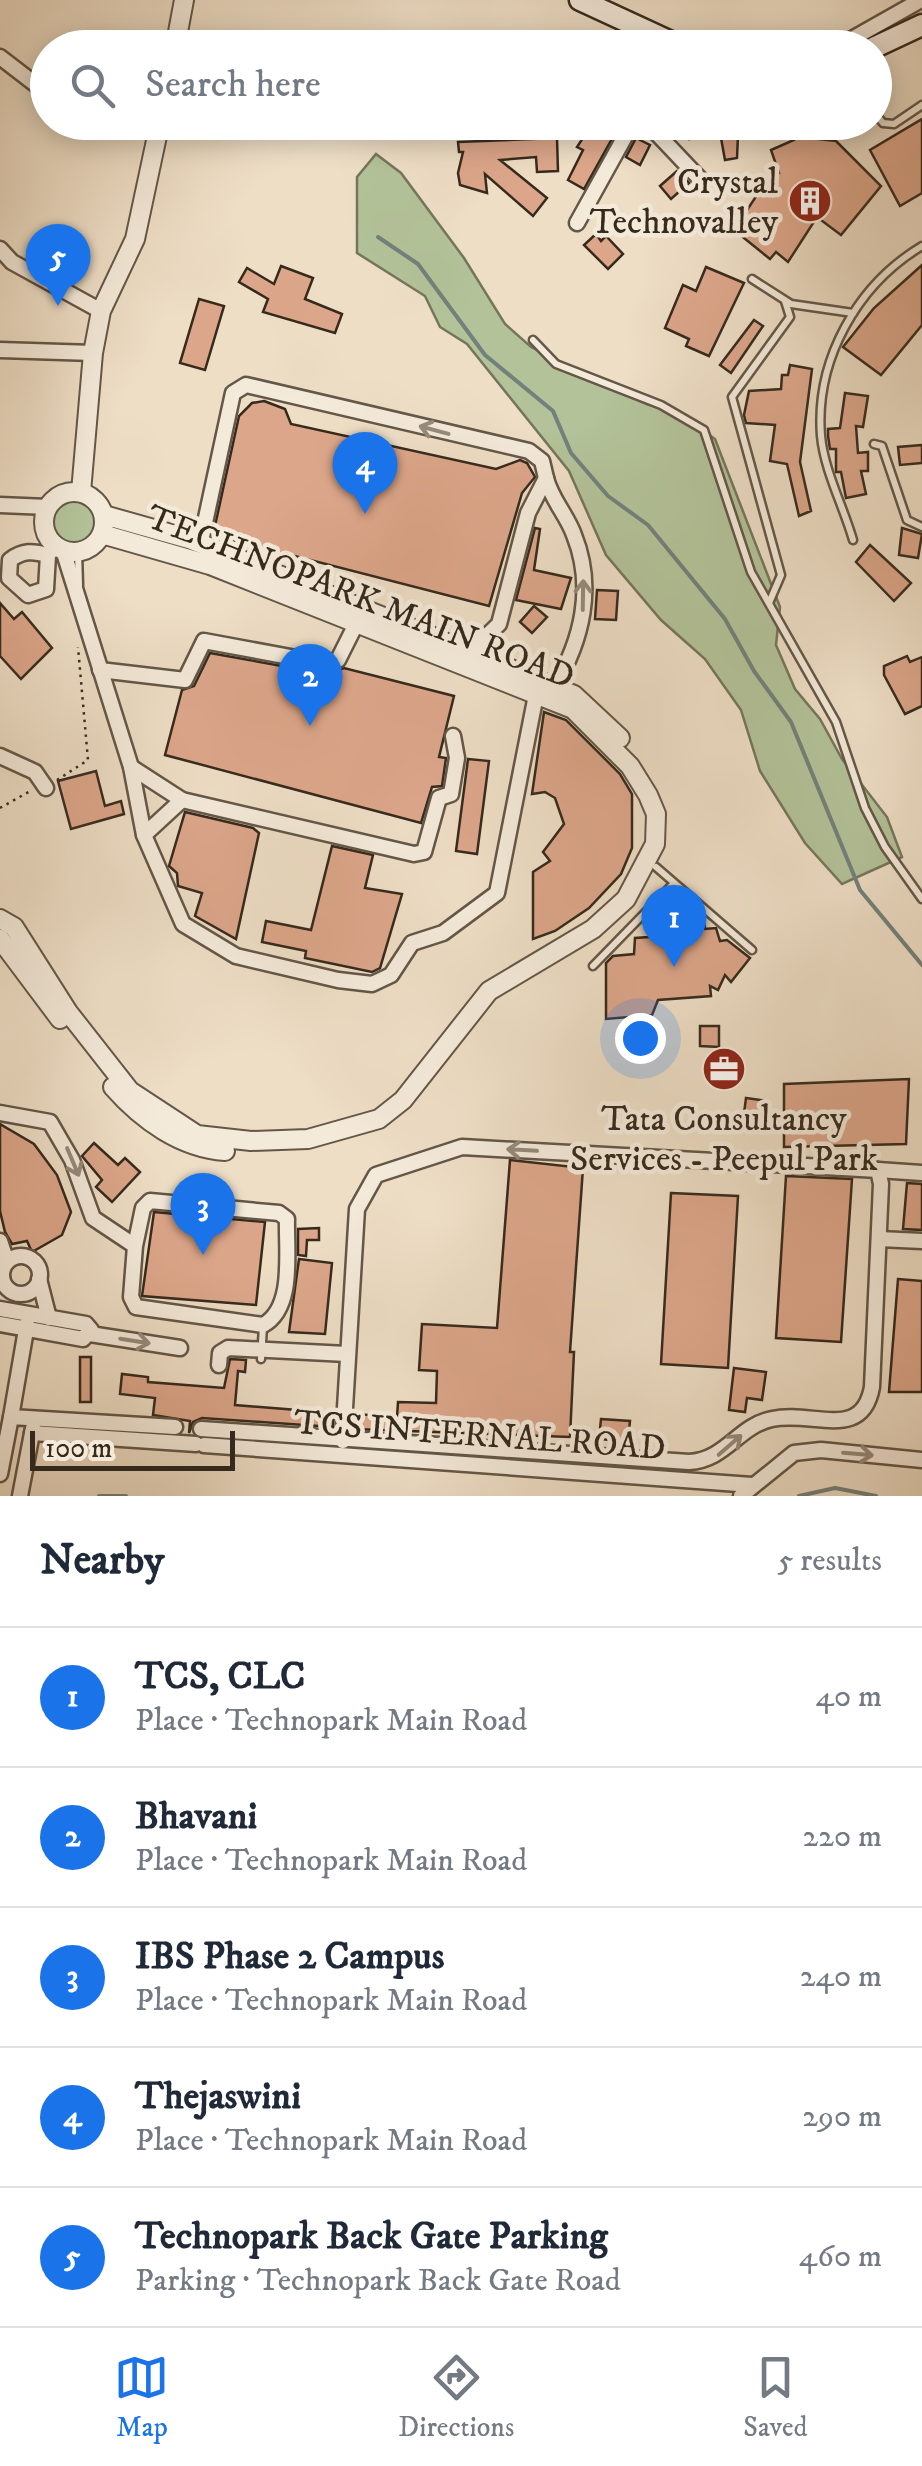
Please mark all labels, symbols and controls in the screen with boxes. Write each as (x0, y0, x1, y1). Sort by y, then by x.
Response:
search box (30, 30, 892, 140)
icon: search (65, 58, 120, 113)
text: Search here (145, 61, 321, 109)
place label: Crystal Technovalley (590, 161, 778, 245)
building icon: Crystal Technovalley (787, 178, 833, 224)
pin: 5 (26, 224, 90, 306)
one-way arrow (419, 420, 450, 439)
pin: 4 (332, 432, 398, 514)
street label: TECHNOPARK MAIN ROAD (140, 496, 580, 700)
one-way arrow (574, 580, 593, 612)
pin: 2 (278, 644, 342, 726)
pin: 1 (642, 884, 706, 967)
your location (615, 1013, 666, 1064)
office icon: Tata Consultancy Services - Peepul Park (701, 1046, 747, 1092)
place label: Tata Consultancy Services - Peepul Park (570, 1098, 878, 1182)
one-way arrow (506, 1140, 538, 1159)
one-way arrow (65, 1146, 83, 1177)
pin: 3 (170, 1172, 236, 1255)
one-way arrow (119, 1332, 151, 1351)
street label: TCS INTERNAL ROAD (293, 1401, 667, 1471)
scale bar (30, 1426, 235, 1470)
text: 100 m (45, 1431, 112, 1466)
one-way arrow (717, 1433, 742, 1456)
one-way arrow (841, 1444, 873, 1463)
text: Nearby (40, 1535, 164, 1587)
text: 5 results (778, 1541, 882, 1581)
text: TCS, CLC (135, 1653, 305, 1701)
text: 1 (67, 1677, 78, 1717)
text: 40 m (815, 1677, 882, 1717)
text: Place · Technopark Main Road (135, 1701, 527, 1741)
text: Bhavani (135, 1793, 257, 1841)
text: 2 (65, 1817, 80, 1857)
text: 220 m (802, 1817, 882, 1857)
text: Place · Technopark Main Road (135, 1841, 527, 1881)
text: IBS Phase 2 Campus (135, 1933, 444, 1981)
text: 3 (67, 1957, 78, 1997)
text: 240 m (800, 1957, 882, 1997)
text: Place · Technopark Main Road (135, 1981, 527, 2021)
text: Thejaswini (135, 2073, 301, 2121)
text: 4 (63, 2097, 82, 2137)
text: 290 m (802, 2097, 882, 2137)
text: Place · Technopark Main Road (135, 2121, 527, 2161)
text: Technopark Back Gate Parking (135, 2213, 608, 2261)
text: 5 (65, 2237, 80, 2277)
text: 460 m (799, 2237, 882, 2277)
text: Parking · Technopark Back Gate Road (135, 2261, 621, 2301)
tab: Map (114, 2350, 169, 2445)
tab: Directions (398, 2350, 514, 2445)
tab: Saved (743, 2350, 808, 2445)

